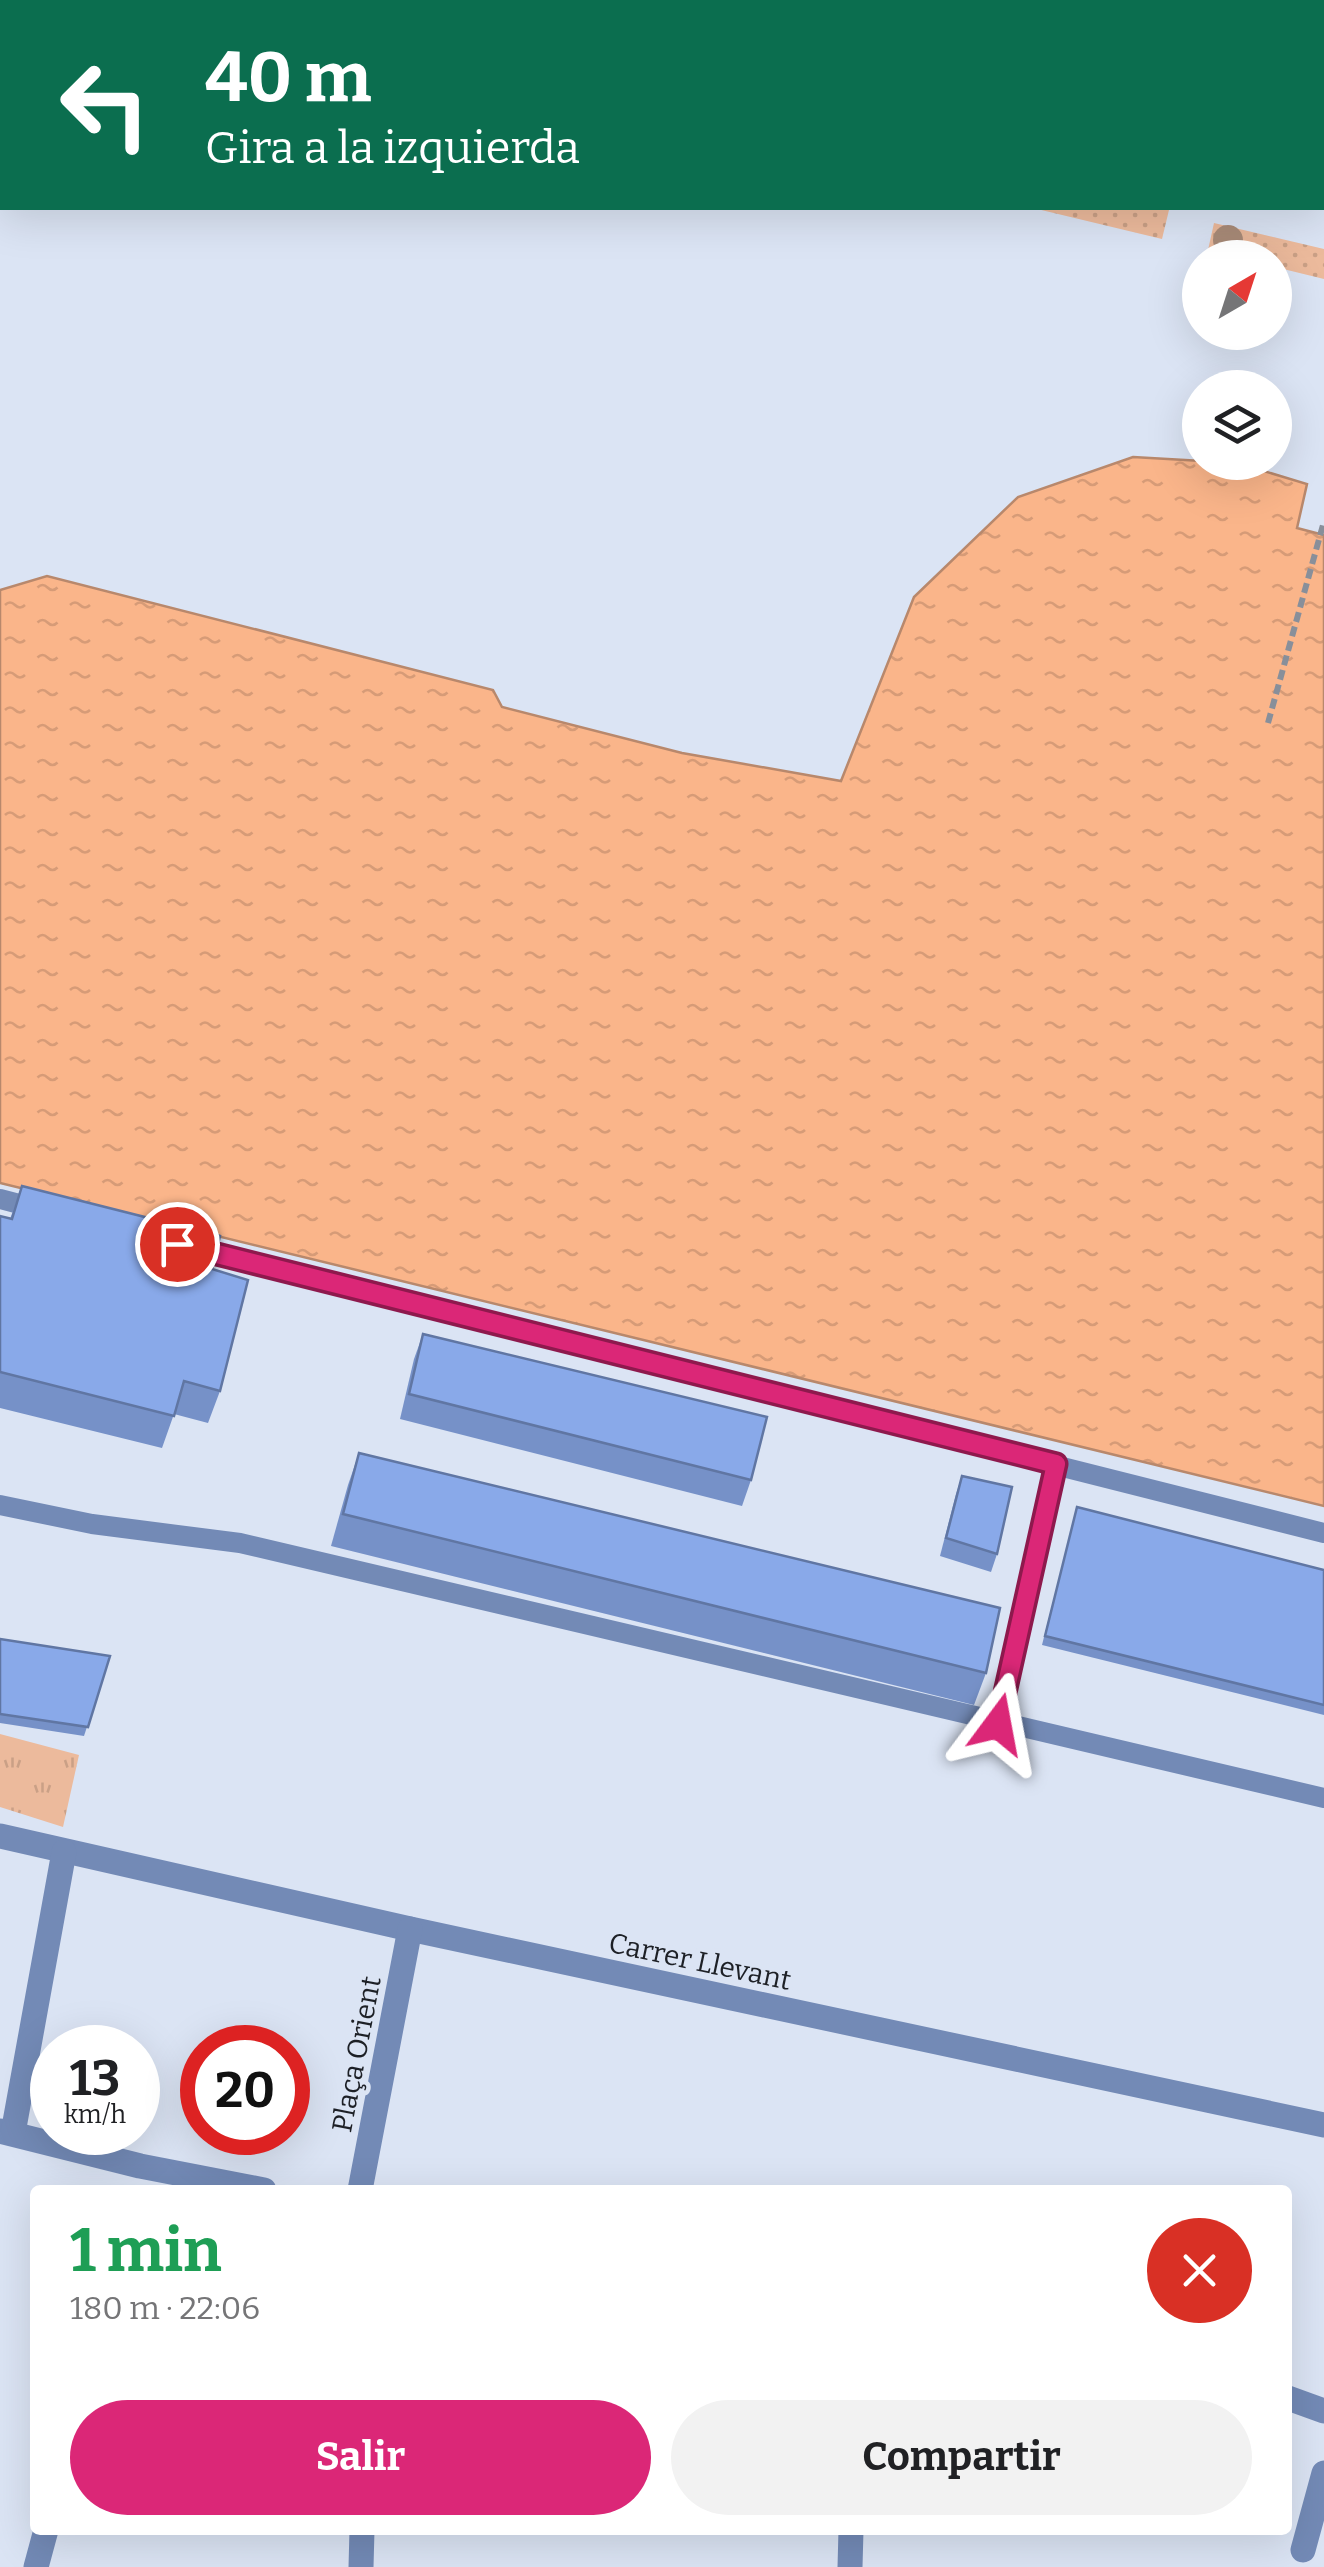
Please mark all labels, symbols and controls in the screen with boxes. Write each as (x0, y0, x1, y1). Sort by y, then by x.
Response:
text: 40 m (205, 36, 371, 120)
icon: left (40, 40, 170, 170)
text: Gira a la izquierda (205, 121, 580, 175)
north arrow (1182, 240, 1292, 350)
map controls (1182, 240, 1292, 480)
button: layers (1182, 370, 1292, 480)
pin (135, 1202, 220, 1287)
icon: arrive (150, 1217, 205, 1272)
position arrow (946, 1672, 1050, 1776)
street label: Carrer Llevant (606, 1926, 794, 1997)
street label: Plaça Orient (325, 1973, 388, 2135)
speed limit sign: 20 (180, 2025, 310, 2155)
text: 13 (70, 2048, 120, 2108)
text: km/h (64, 2100, 126, 2130)
text: 1 min (70, 2215, 222, 2287)
button: close (1147, 2218, 1252, 2323)
text: 180 m · 22:06 (70, 2289, 260, 2327)
button: Salir (70, 2400, 651, 2515)
button: Compartir (671, 2400, 1252, 2515)

